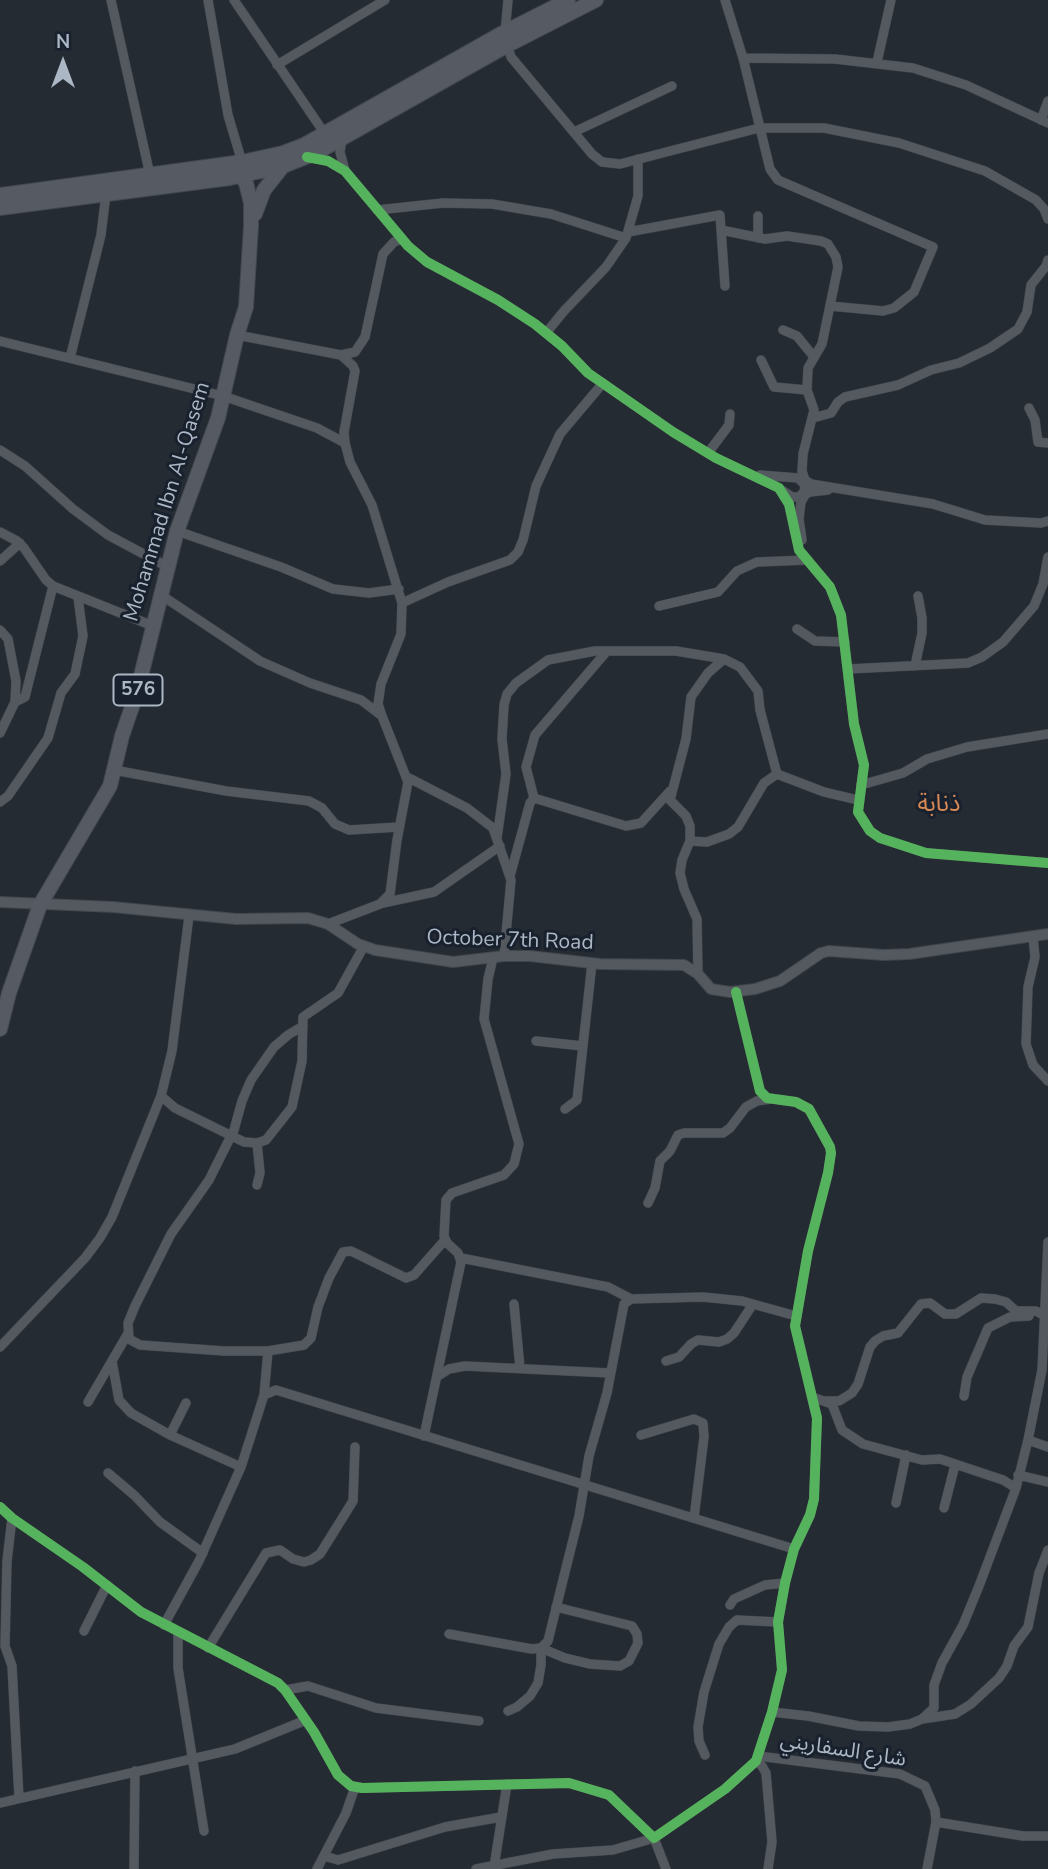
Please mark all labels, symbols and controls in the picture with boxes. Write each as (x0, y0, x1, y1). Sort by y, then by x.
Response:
north arrow (28, 28, 98, 98)
text: N (56, 29, 70, 55)
street label: Mohammad Ibn Al-Qasem (120, 379, 216, 625)
road number: 576 (114, 674, 162, 706)
district label: ذنابة (917, 791, 961, 819)
street label: October 7th Road (426, 925, 594, 957)
street label: شارع السفاريني (778, 1729, 908, 1773)

